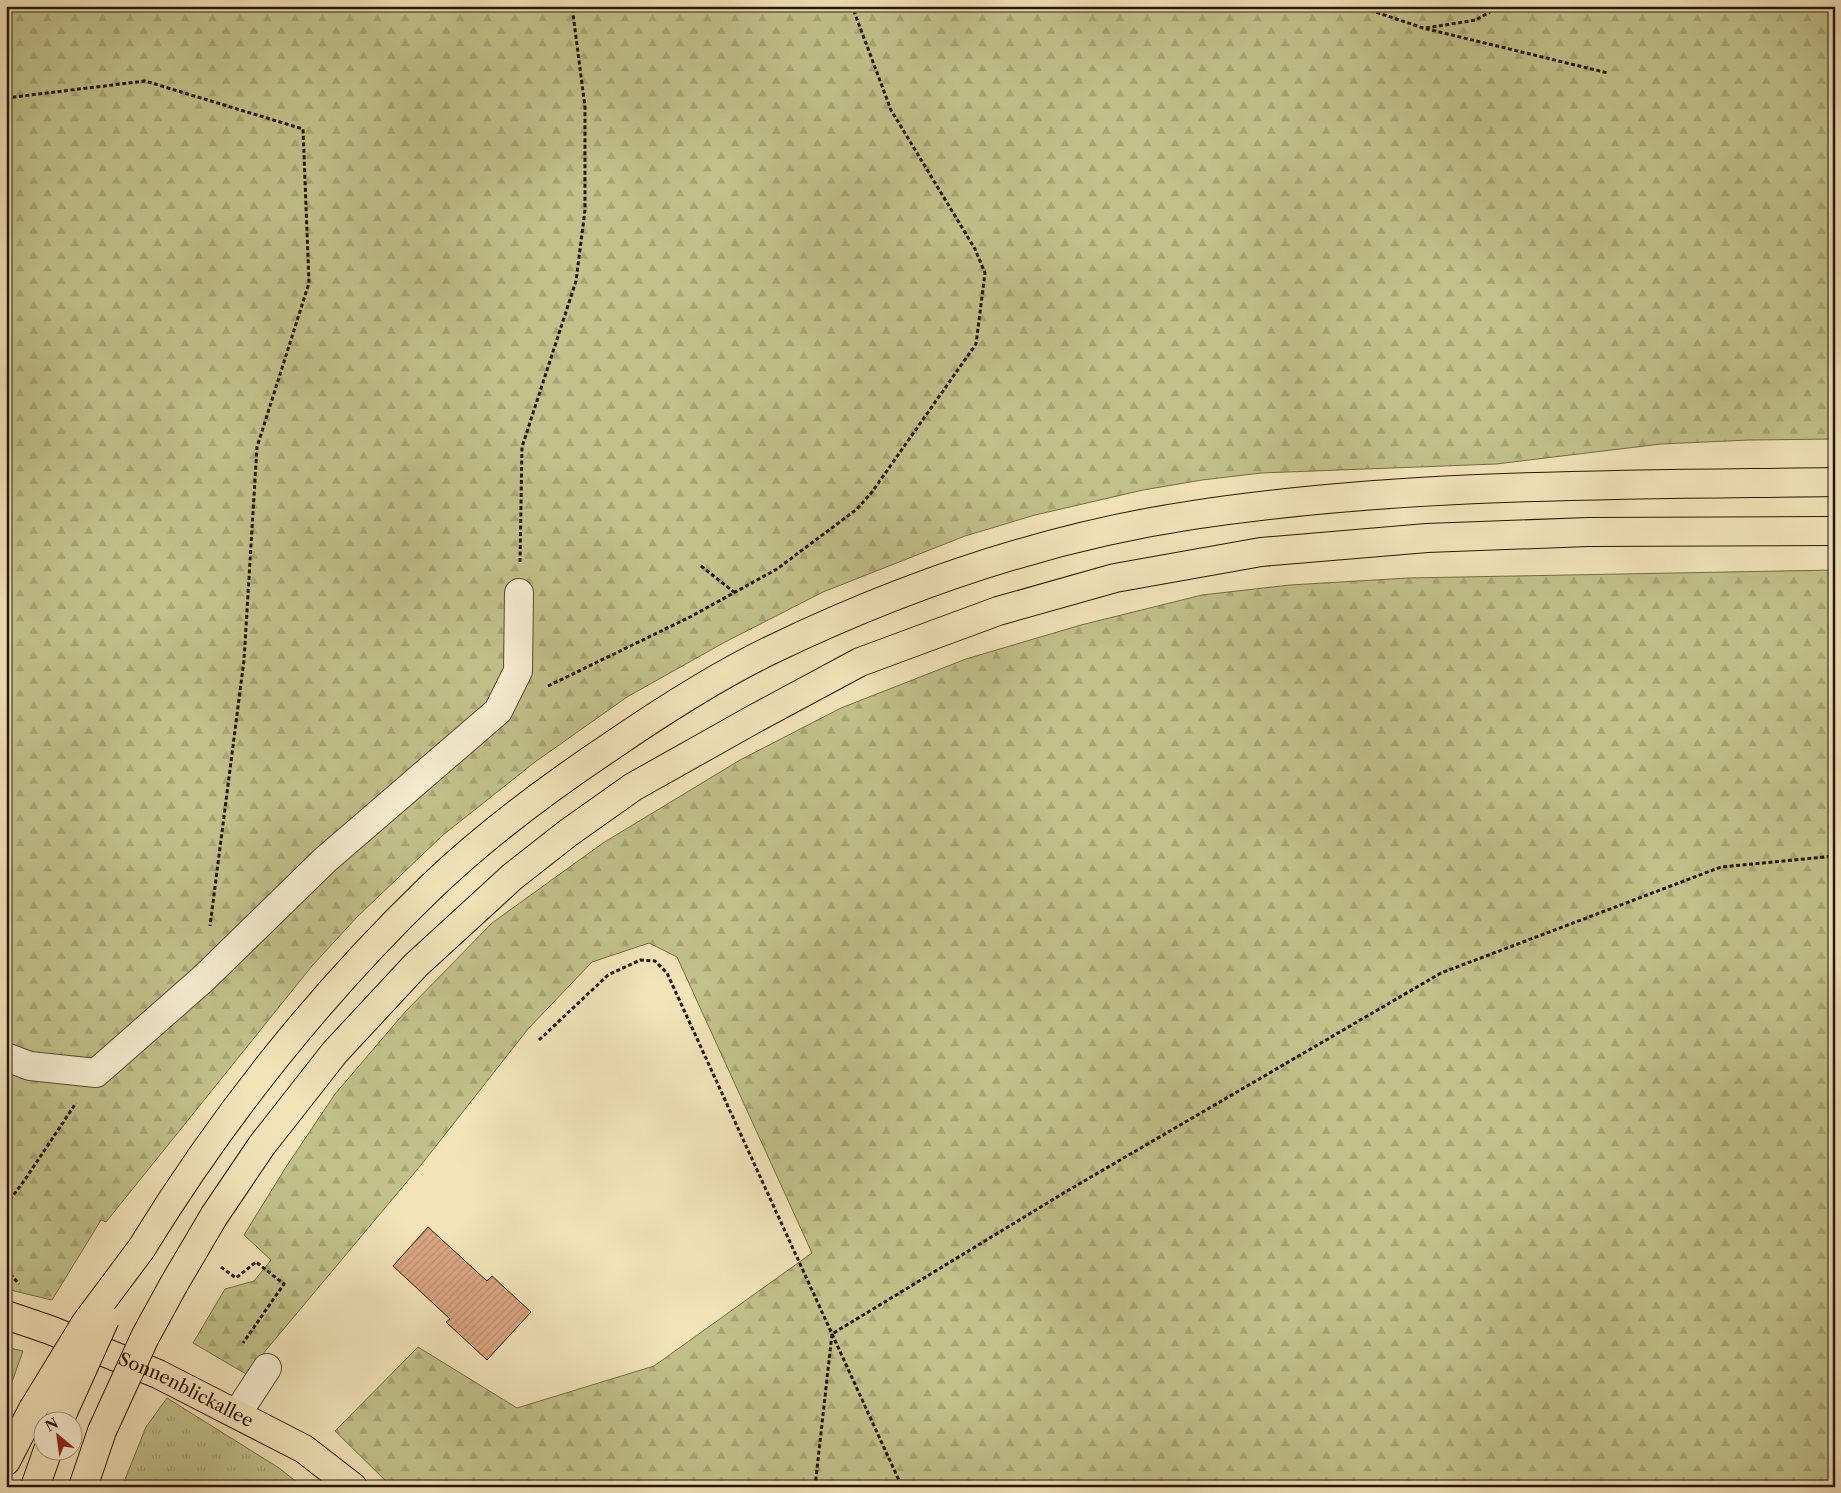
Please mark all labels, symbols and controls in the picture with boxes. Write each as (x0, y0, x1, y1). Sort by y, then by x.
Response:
street label: Sonnenblickallee (115, 1348, 257, 1432)
north arrow (32, 1410, 82, 1460)
text: N (42, 1414, 61, 1435)

